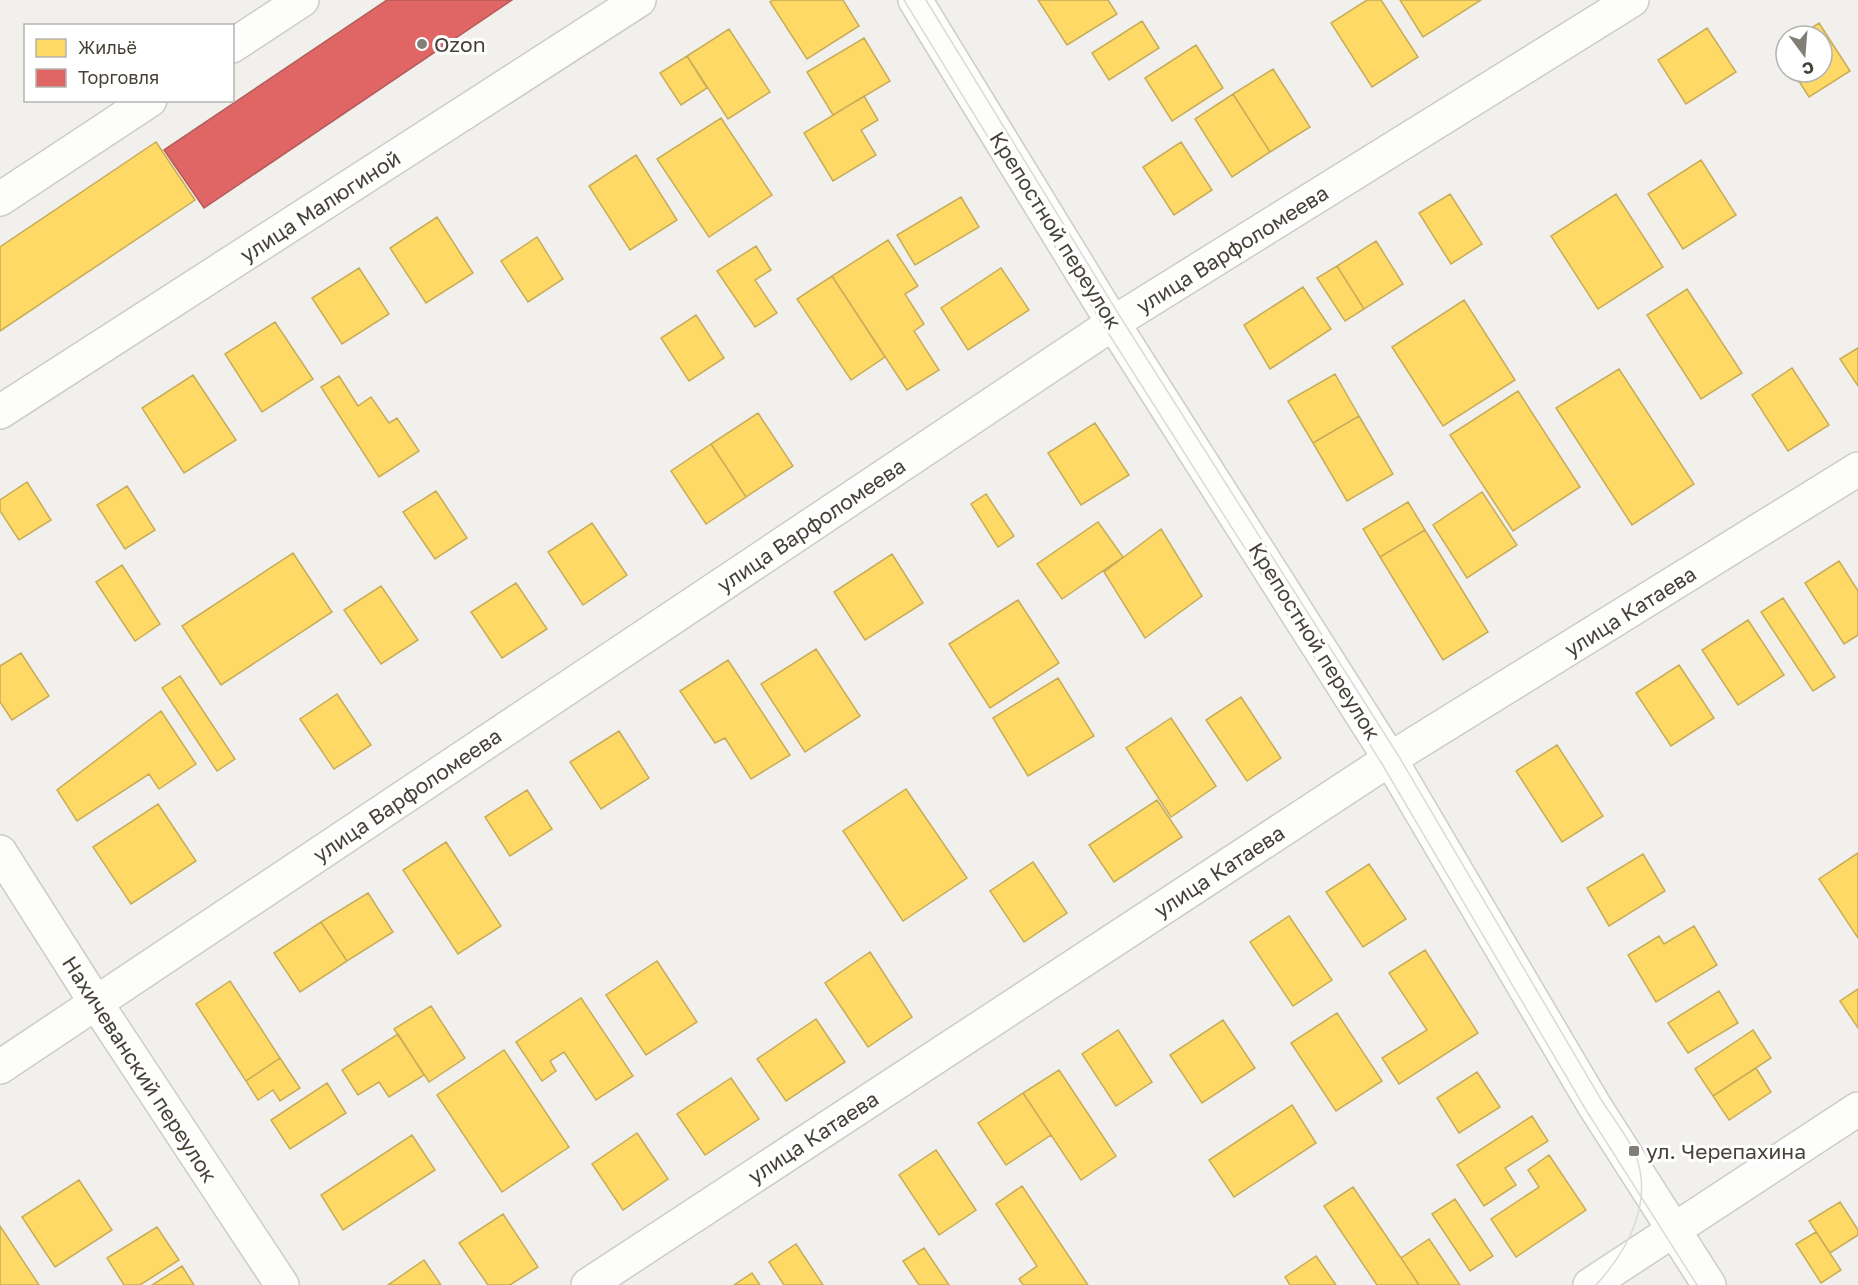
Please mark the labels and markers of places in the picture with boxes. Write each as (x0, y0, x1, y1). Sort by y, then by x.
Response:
place label: Ozon (434, 31, 486, 57)
marker: Ozon (415, 37, 429, 51)
place label: ул. Черепахина (1646, 1138, 1806, 1164)
marker: ул. Черепахина (1627, 1144, 1641, 1158)

